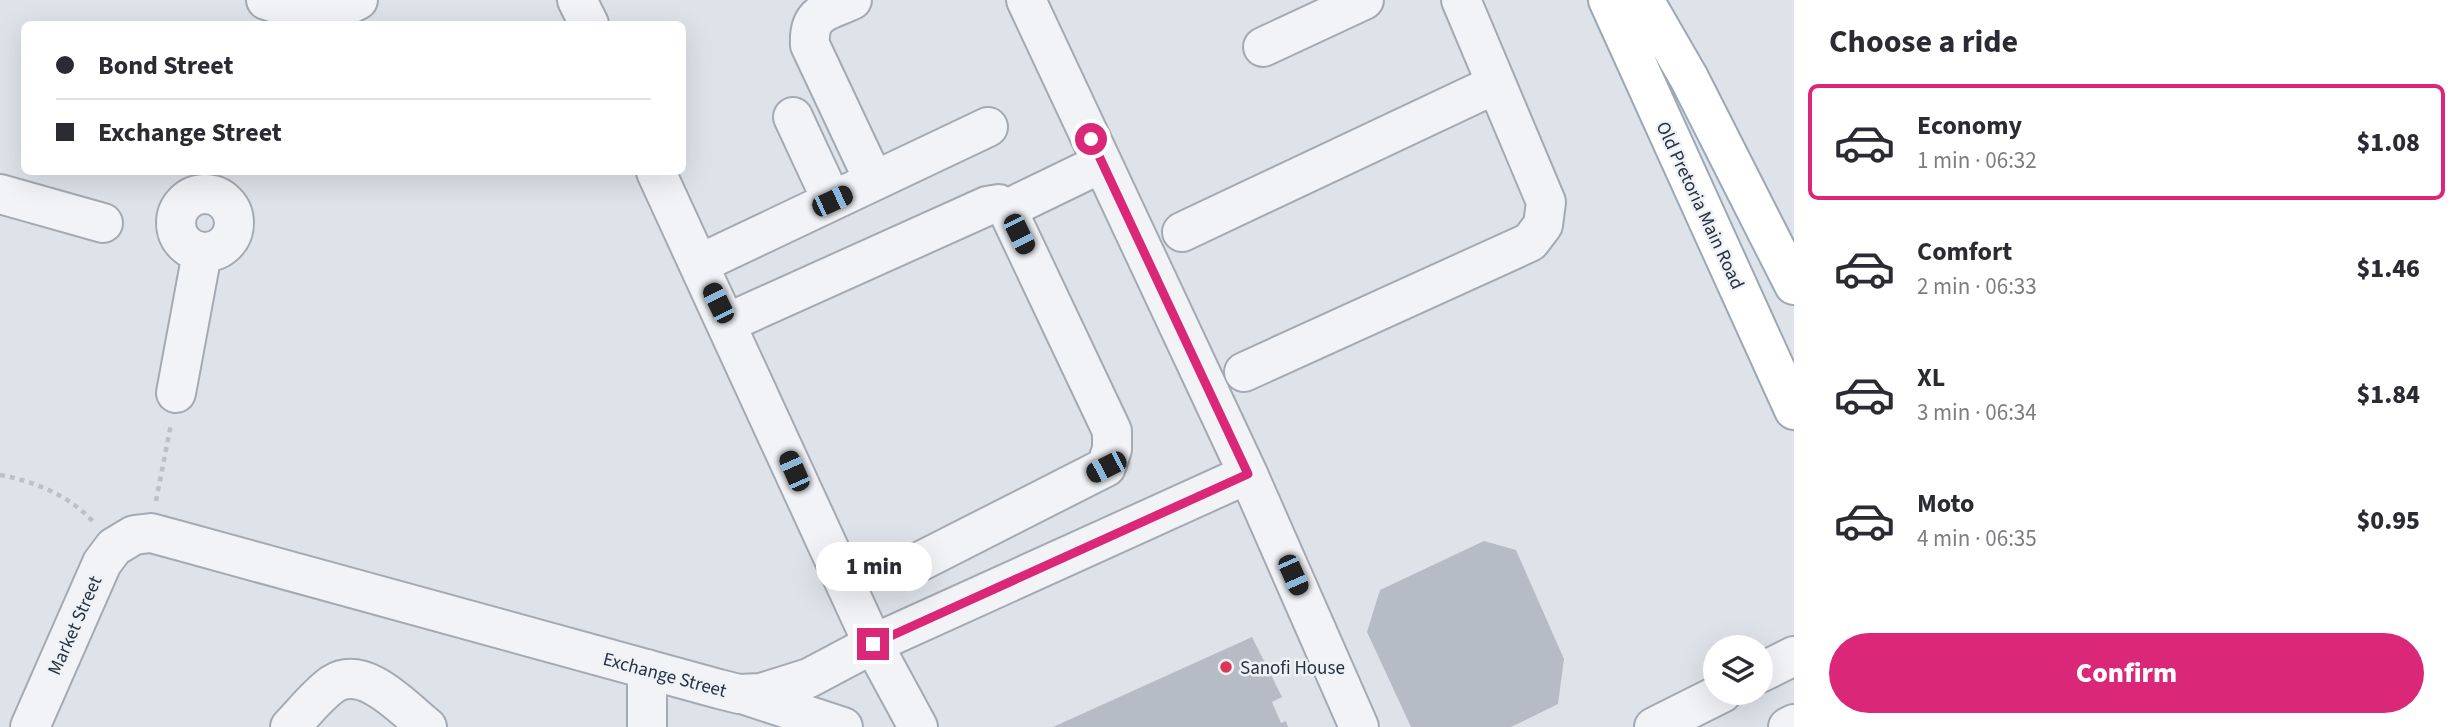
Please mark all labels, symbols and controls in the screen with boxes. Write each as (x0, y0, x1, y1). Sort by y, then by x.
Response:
text: Choose a ride (1829, 19, 2018, 65)
text: Bond Street (98, 47, 234, 84)
text: Economy (1917, 107, 2022, 144)
icon: car (1833, 111, 1896, 174)
text: Exchange Street (98, 114, 282, 151)
street label: Old Pretoria Main Road (1649, 117, 1750, 294)
route start (1075, 123, 1107, 155)
text: $1.08 (2356, 124, 2420, 161)
text: 1 min · 06:32 (1917, 144, 2037, 177)
car (809, 183, 856, 219)
car (1001, 211, 1038, 257)
text: Comfort (1917, 233, 2012, 270)
icon: car (1833, 237, 1896, 300)
text: $1.46 (2356, 250, 2420, 287)
text: 2 min · 06:33 (1917, 270, 2037, 303)
car (700, 280, 737, 326)
text: XL (1917, 359, 1945, 396)
icon: car (1833, 363, 1896, 426)
text: $1.84 (2356, 376, 2420, 413)
text: 3 min · 06:34 (1917, 396, 2037, 429)
car (776, 448, 813, 494)
car (1083, 448, 1130, 486)
text: Moto (1917, 485, 1974, 522)
icon: car (1833, 489, 1896, 552)
text: $0.95 (2356, 502, 2420, 539)
text: 4 min · 06:35 (1917, 522, 2037, 555)
callout: 1 min (815, 542, 931, 592)
text: 1 min (846, 550, 902, 583)
car (1275, 552, 1312, 598)
street label: Market Street (41, 571, 110, 680)
route end (857, 628, 889, 660)
button: Confirm (1829, 633, 2424, 713)
map controls (1703, 635, 1773, 705)
button: layers (1703, 635, 1773, 705)
street label: Exchange Street (600, 646, 730, 705)
place label: Sanofi House (1240, 655, 1345, 682)
marker: Sanofi House (1218, 659, 1234, 675)

